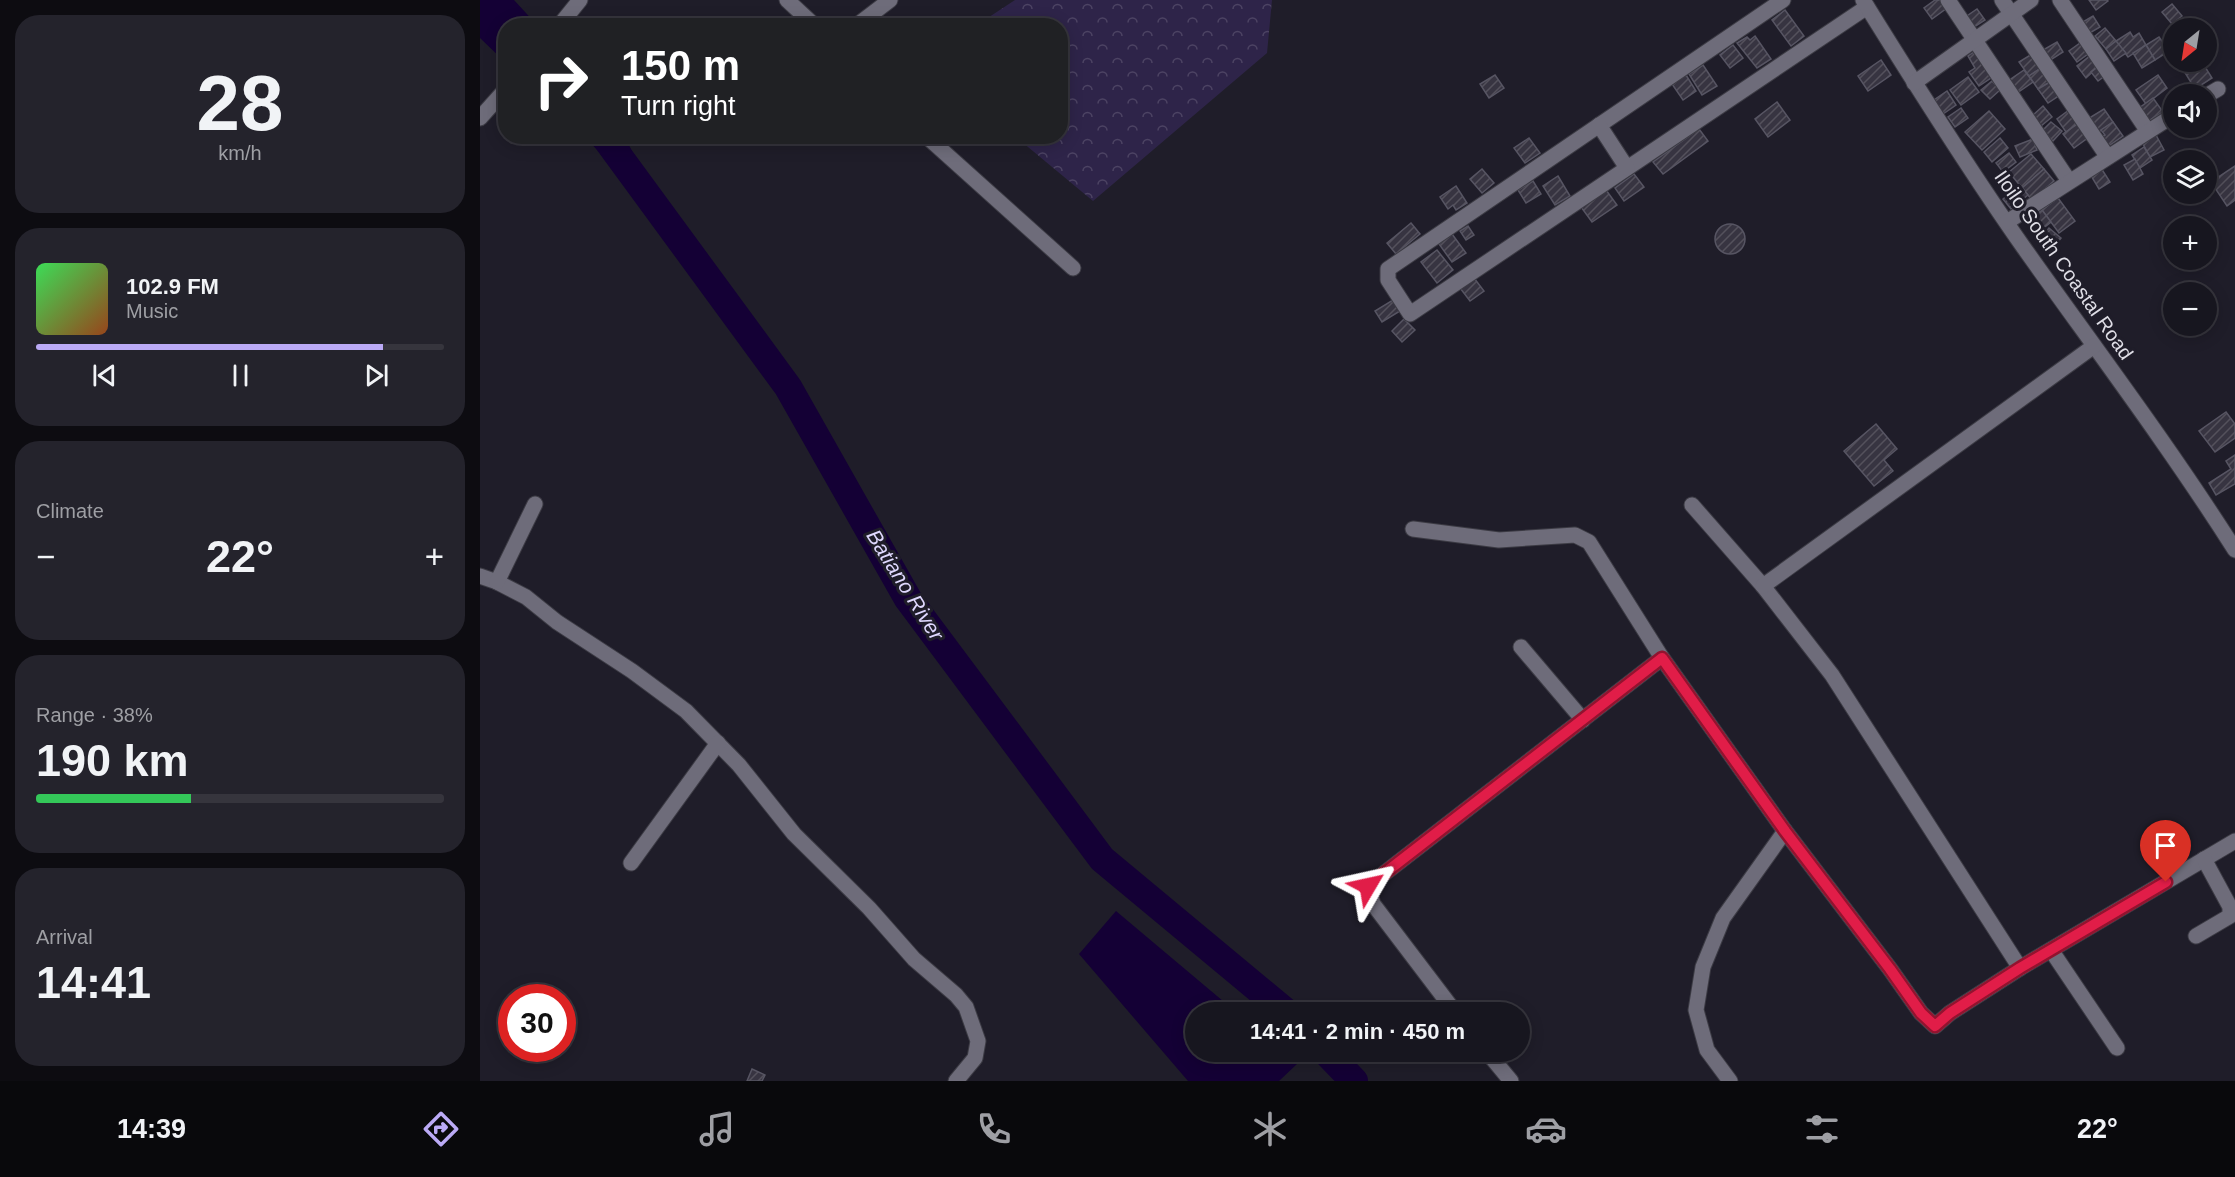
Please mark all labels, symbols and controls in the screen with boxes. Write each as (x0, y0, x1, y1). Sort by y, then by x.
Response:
north arrow (2163, 18, 2217, 72)
map controls (2163, 18, 2217, 336)
icon: right (522, 42, 600, 120)
text: 150 m (621, 42, 740, 89)
text: 28 (197, 59, 283, 147)
button: sound (2163, 84, 2217, 138)
text: Turn right (621, 91, 736, 121)
text: km/h (218, 142, 262, 164)
button: layers (2163, 150, 2217, 204)
street label: Iloilo South Coastal Road (1990, 166, 2138, 364)
button: + (2163, 216, 2217, 270)
text: 102.9 FM (126, 274, 219, 299)
button: − (2163, 282, 2217, 336)
text: Music (126, 300, 178, 322)
icon: previous (88, 359, 121, 392)
icon: pause (224, 359, 257, 392)
icon: next (360, 359, 393, 392)
text: Climate (36, 500, 104, 522)
water label: Batiano River (862, 525, 949, 645)
text: 22° (206, 531, 274, 582)
text: − (36, 538, 55, 575)
text: + (425, 538, 444, 575)
text: Range · 38% (36, 704, 153, 726)
text: 190 km (36, 735, 189, 786)
pin (2140, 820, 2191, 882)
icon: arrive (2149, 829, 2182, 862)
position arrow (1336, 854, 1400, 918)
text: Arrival (36, 926, 93, 948)
text: 14:41 (36, 957, 151, 1008)
speed limit sign: 30 (498, 984, 576, 1062)
text: 14:41 · 2 min · 450 m (1250, 1019, 1465, 1044)
icon: directions (420, 1108, 462, 1150)
icon: music (696, 1108, 738, 1150)
icon: phone (973, 1108, 1015, 1150)
icon: climate (1249, 1108, 1291, 1150)
icon: car (1525, 1108, 1567, 1150)
icon: filters (1801, 1108, 1843, 1150)
text: 14:39 (117, 1114, 186, 1144)
text: 22° (2077, 1114, 2118, 1144)

